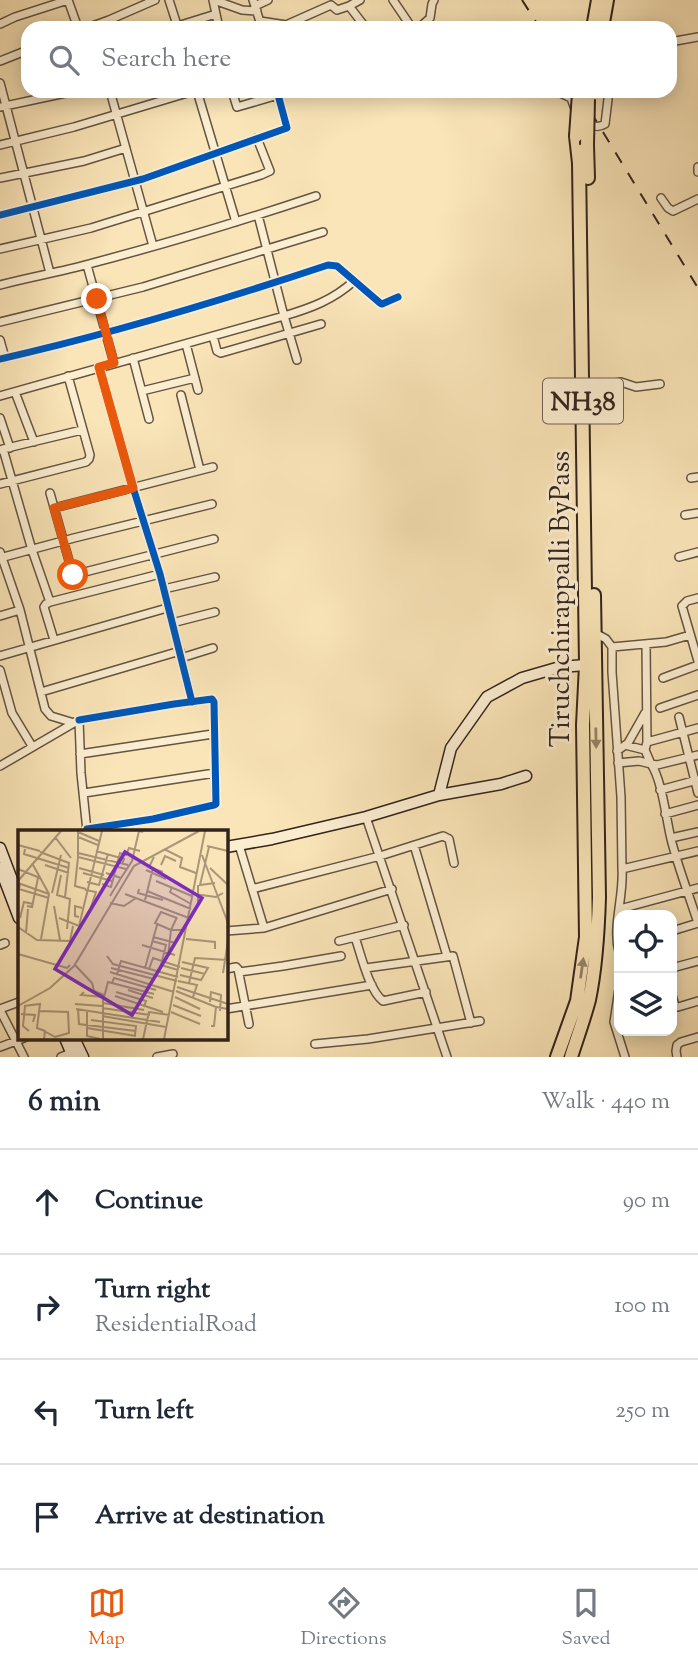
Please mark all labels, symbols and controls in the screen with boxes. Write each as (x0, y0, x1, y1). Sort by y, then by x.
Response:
search box (21, 21, 677, 98)
icon: search (45, 41, 83, 79)
text: Search here (101, 41, 231, 78)
route end (81, 283, 112, 314)
road number: NH38 (543, 378, 623, 424)
street label: Tiruchchirappalli ByPass (542, 451, 582, 747)
route start (57, 559, 88, 590)
one-way arrow (591, 727, 602, 749)
inset map (18, 830, 228, 1040)
map controls (614, 910, 677, 1036)
button: locate (614, 910, 677, 973)
one-way arrow (576, 957, 587, 979)
button: layers (614, 973, 677, 1036)
text: 6 min (28, 1081, 100, 1124)
text: Walk · 440 m (541, 1086, 670, 1119)
icon: ahead (28, 1183, 66, 1221)
text: Continue (95, 1183, 203, 1220)
text: 90 m (623, 1185, 670, 1218)
text: Turn right (95, 1272, 210, 1309)
icon: right (28, 1288, 66, 1326)
text: 100 m (614, 1290, 670, 1323)
text: ResidentialRoad (95, 1309, 257, 1342)
icon: left (28, 1393, 66, 1431)
text: Turn left (95, 1393, 194, 1430)
text: 250 m (615, 1395, 670, 1428)
icon: arrive (28, 1498, 66, 1536)
text: Arrive at destination (95, 1498, 325, 1535)
tab: Map (88, 1584, 126, 1653)
tab: Directions (301, 1584, 386, 1653)
tab: Saved (562, 1584, 610, 1653)

